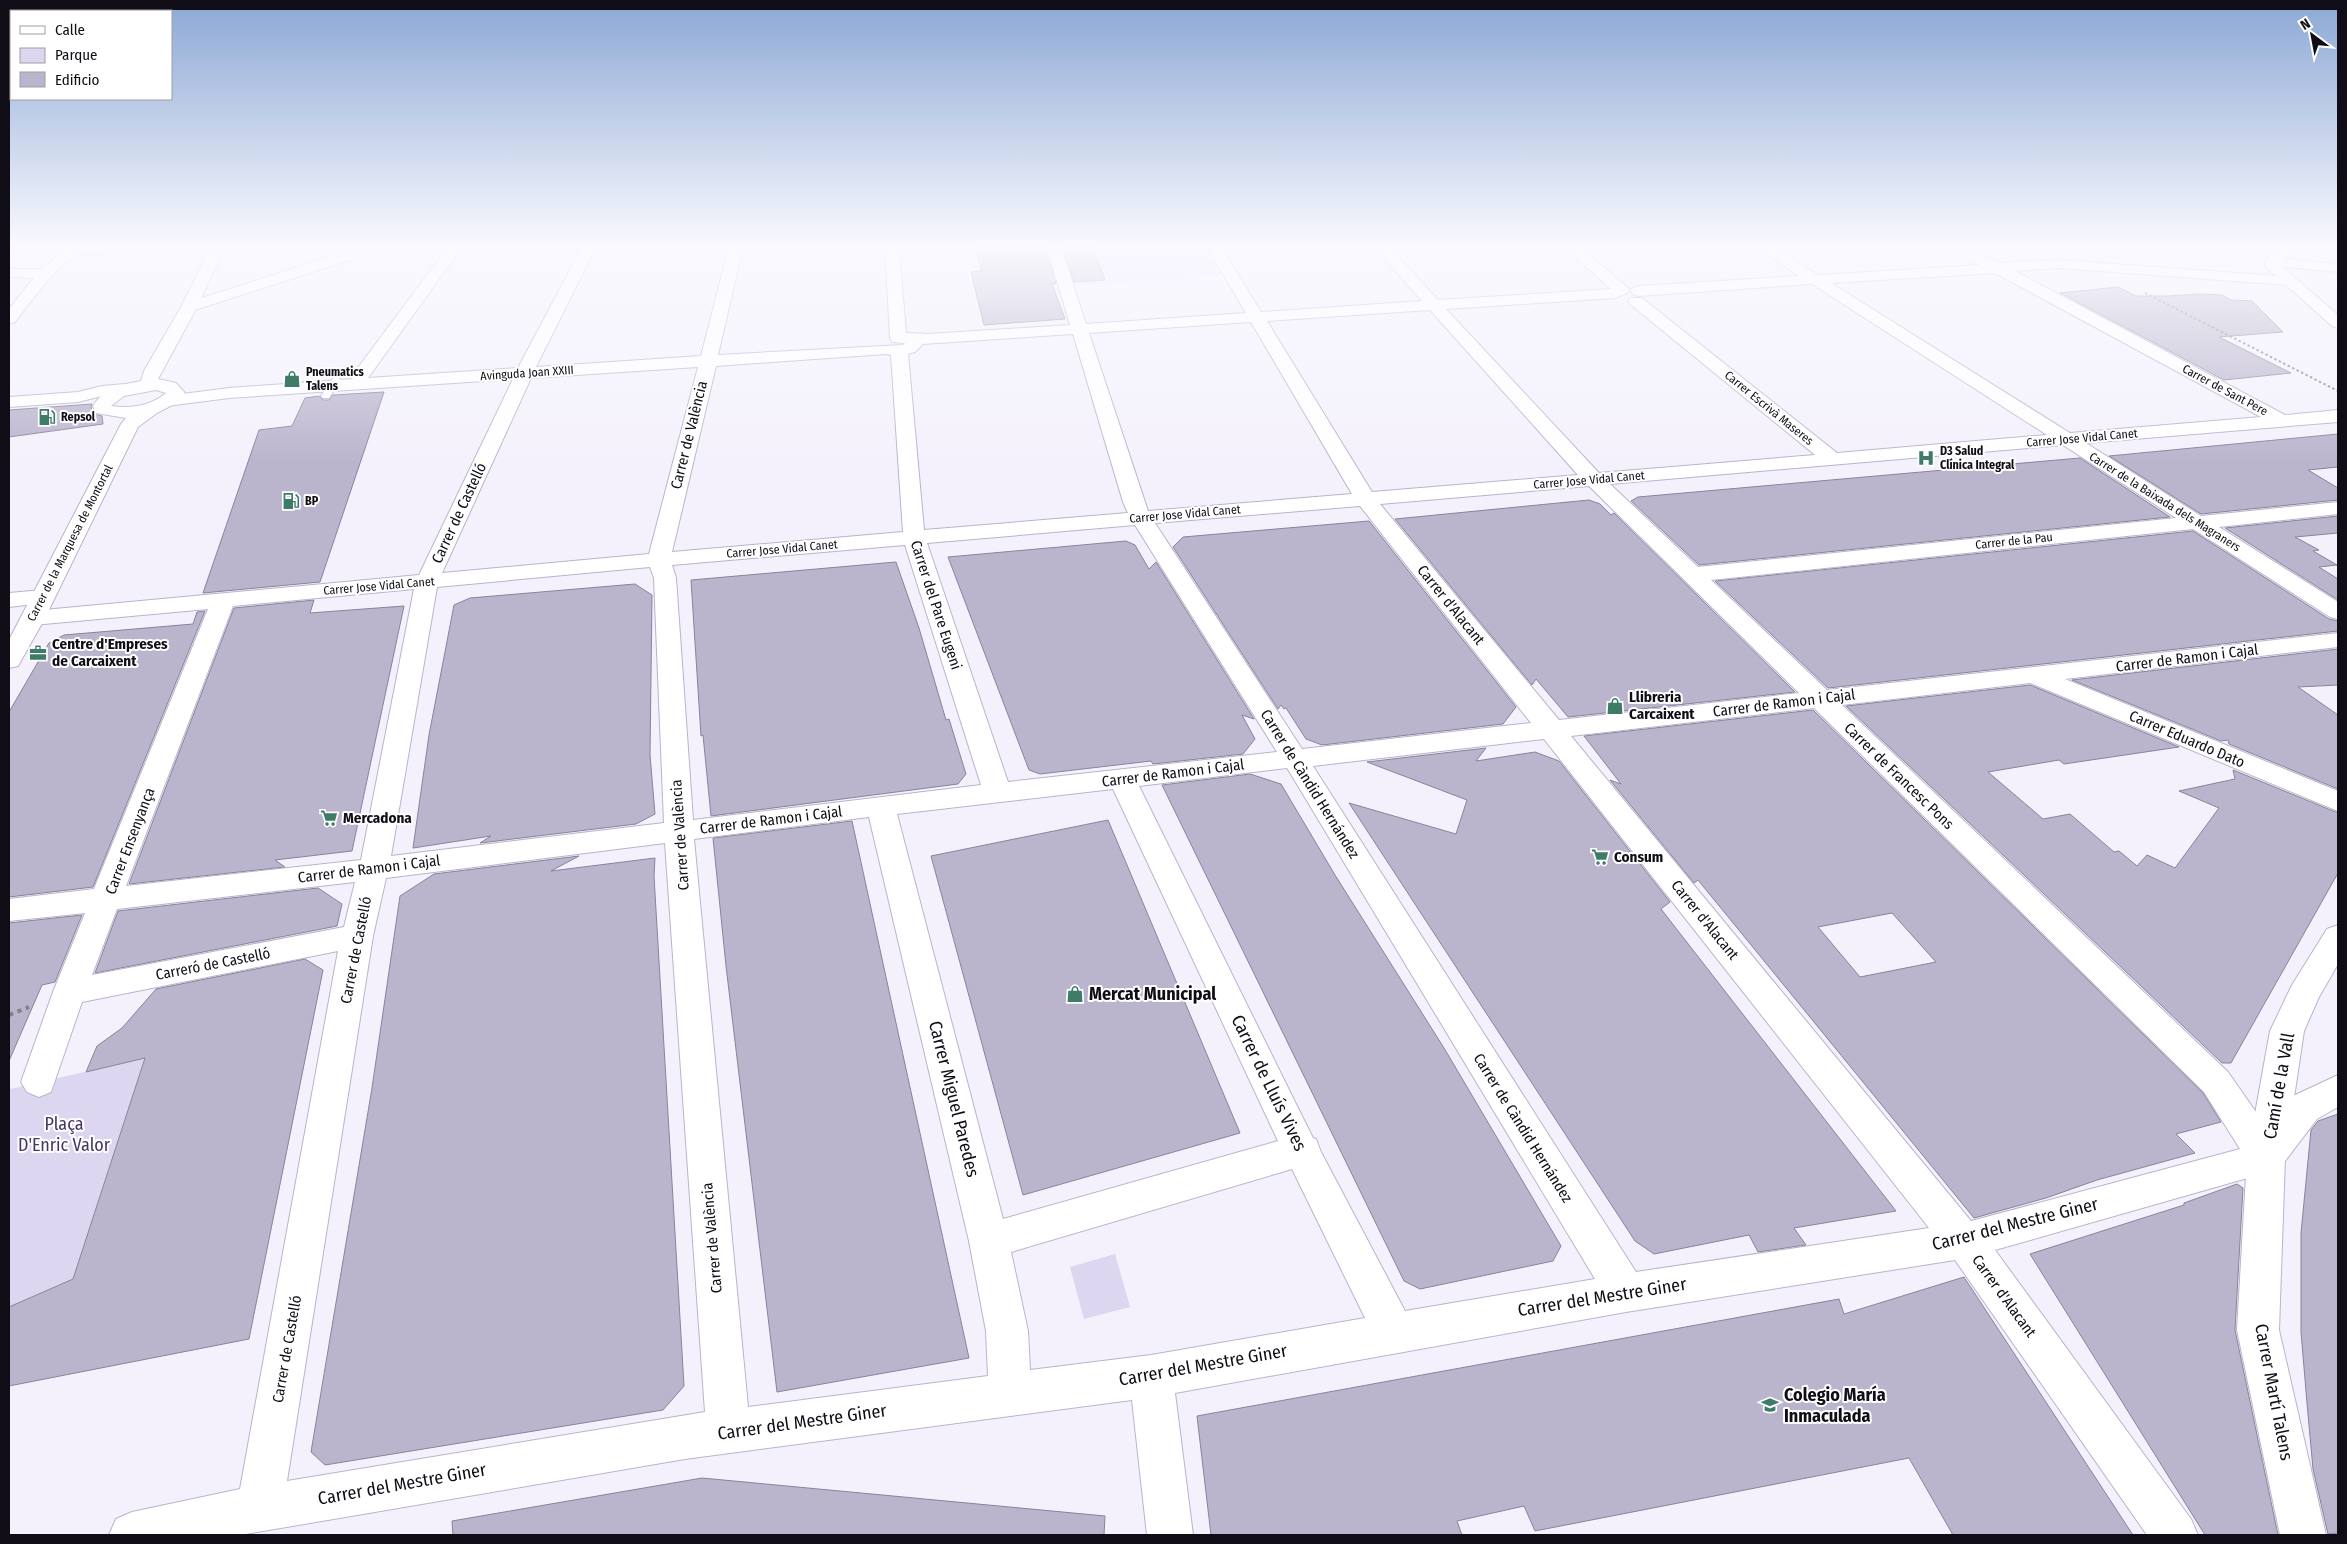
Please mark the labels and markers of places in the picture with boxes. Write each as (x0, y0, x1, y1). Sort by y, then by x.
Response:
place label: Pneumatics Talens (306, 365, 365, 393)
shop icon: Pneumatics Talens (282, 369, 302, 389)
fuel station icon: Repsol (37, 407, 57, 427)
place label: Repsol (61, 410, 96, 424)
place label: D3 Salud Clínica Integral (1940, 444, 2015, 472)
hospital icon: D3 Salud Clínica Integral (1916, 448, 1936, 468)
fuel station icon: BP (281, 491, 301, 511)
place label: BP (305, 494, 319, 508)
place label: Centre d'Empreses de Carcaixent (52, 635, 168, 670)
office icon: Centre d'Empreses de Carcaixent (28, 643, 48, 663)
place label: Llibreria Carcaixent (1629, 688, 1695, 723)
shop icon: Llibreria Carcaixent (1605, 696, 1625, 716)
supermarket icon: Mercadona (319, 808, 339, 828)
place label: Mercadona (343, 809, 412, 827)
supermarket icon: Consum (1590, 847, 1610, 867)
place label: Consum (1614, 848, 1663, 866)
place label: Mercat Municipal (1089, 983, 1216, 1005)
shop icon: Mercat Municipal (1065, 984, 1085, 1004)
place label: Colegio María Inmaculada (1784, 1384, 1886, 1427)
school or university icon: Colegio María Inmaculada (1760, 1395, 1780, 1415)

